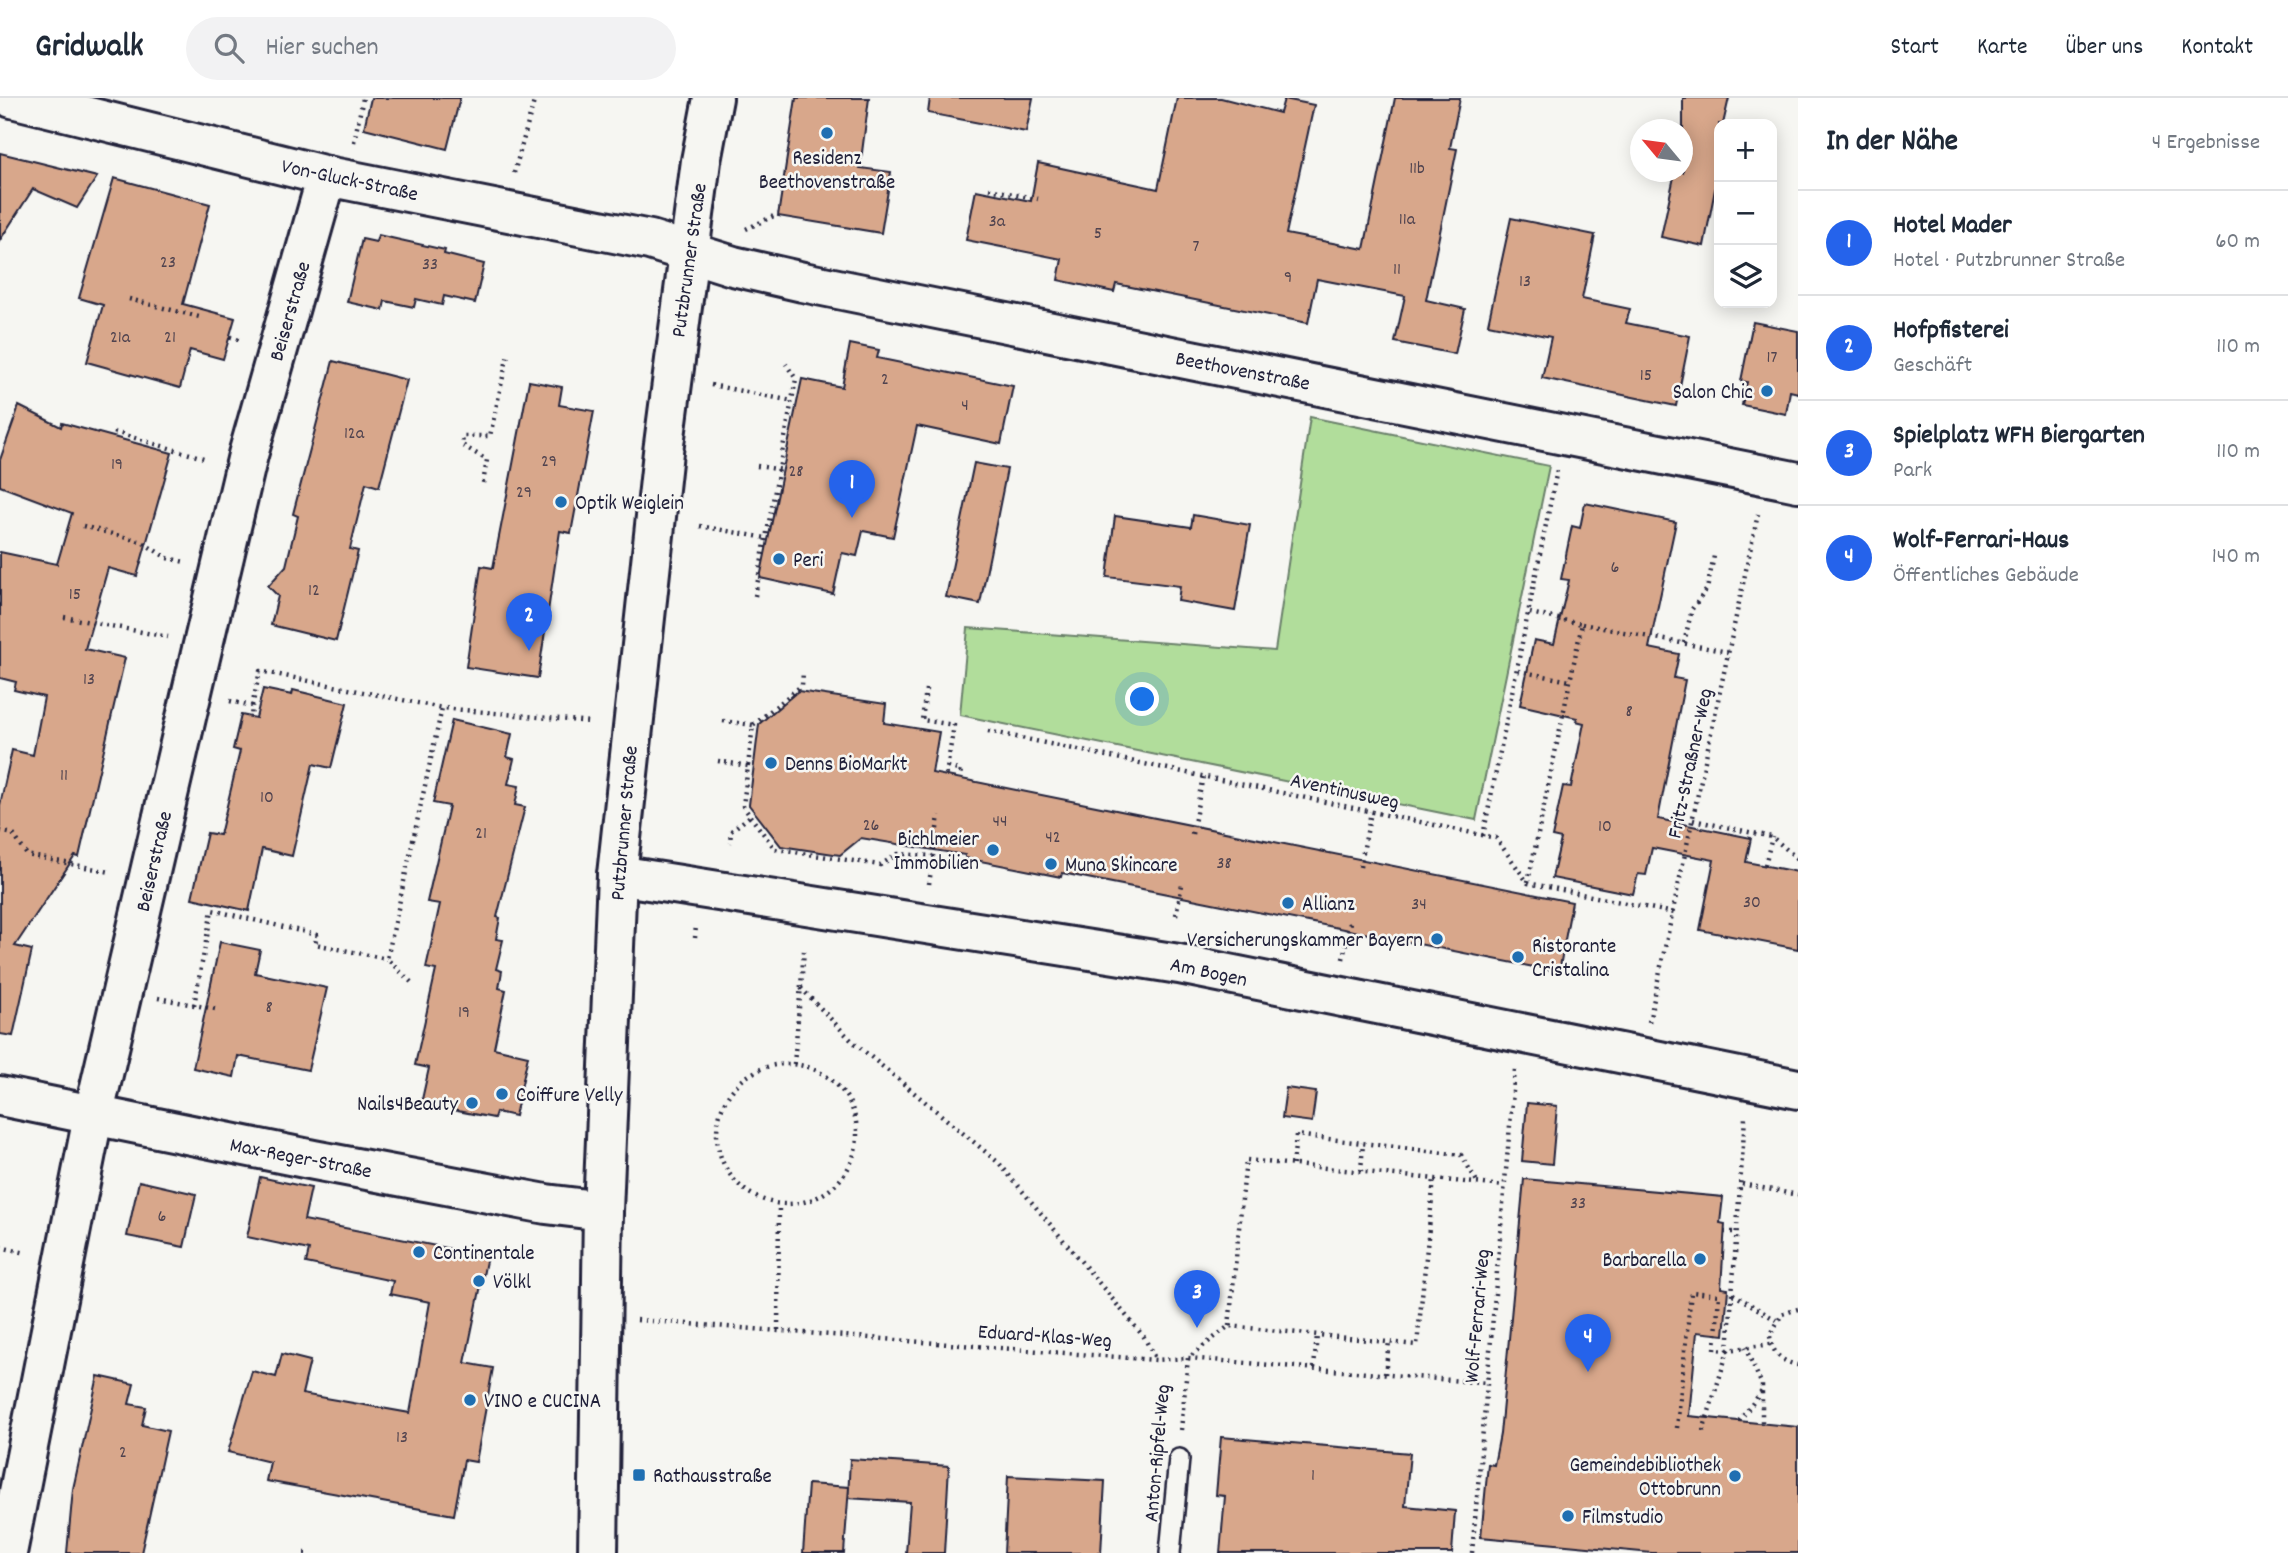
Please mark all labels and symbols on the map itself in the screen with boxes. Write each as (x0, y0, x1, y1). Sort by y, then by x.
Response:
north arrow (1630, 119, 1693, 182)
marker: Residenz Beethovenstraße (819, 125, 835, 141)
place label: Residenz Beethovenstraße (759, 145, 895, 199)
street label: Von-Gluck-Straße (278, 153, 421, 211)
house number: 11b (1409, 157, 1425, 182)
street label: Putzbrunner Straße (665, 181, 717, 339)
house number: 11a (1399, 208, 1416, 233)
house number: 3a (989, 210, 1006, 235)
house number: 5 (1094, 222, 1102, 247)
house number: 7 (1193, 235, 1200, 260)
house number: 23 (160, 251, 176, 276)
house number: 33 (422, 253, 438, 278)
street label: Beiserstraße (263, 258, 320, 365)
house number: 11 (1393, 258, 1401, 283)
house number: 9 (1284, 266, 1292, 291)
house number: 13 (1519, 270, 1531, 295)
house number: 21a (110, 326, 131, 351)
house number: 21 (164, 326, 176, 351)
street label: Beethovenstraße (1173, 345, 1312, 401)
house number: 17 (1767, 346, 1778, 371)
house number: 15 (1640, 364, 1652, 389)
house number: 2 (881, 368, 889, 393)
place label: Salon Chic (1673, 379, 1753, 409)
marker: Salon Chic (1759, 383, 1775, 399)
house number: 4 (961, 394, 969, 419)
house number: 12a (344, 422, 365, 447)
house number: 29 (541, 450, 557, 475)
house number: 19 (111, 453, 123, 478)
house number: 28 (788, 460, 804, 485)
pin: 1 (829, 460, 875, 518)
house number: 29 (516, 481, 532, 506)
place label: Optik Weiglein (575, 490, 684, 520)
marker: Optik Weiglein (553, 494, 569, 510)
place label: Peri (793, 547, 824, 577)
marker: Peri (771, 551, 787, 567)
house number: 6 (1611, 556, 1619, 581)
house number: 12 (308, 579, 320, 604)
house number: 15 (69, 583, 81, 608)
pin: 2 (506, 593, 552, 651)
house number: 13 (83, 668, 95, 693)
your location (1125, 682, 1159, 716)
street label: Fritz-Straßner-Weg (1661, 686, 1723, 842)
house number: 8 (1625, 700, 1633, 725)
street label: Putzbrunner Straße (604, 745, 648, 902)
place label: Denns BioMarkt (785, 751, 908, 781)
marker: Denns BioMarkt (763, 755, 779, 771)
house number: 11 (60, 764, 68, 789)
street label: Aventinusweg (1287, 767, 1401, 819)
house number: 10 (260, 786, 274, 811)
street label: Beiserstraße (130, 808, 182, 915)
house number: 44 (993, 810, 1007, 835)
house number: 26 (863, 814, 879, 839)
house number: 10 (1598, 815, 1612, 840)
house number: 21 (475, 822, 487, 847)
place label: Bichlmeier Immobilien (894, 826, 979, 880)
house number: 42 (1045, 826, 1061, 851)
marker: Bichlmeier Immobilien (985, 842, 1001, 858)
place label: Muna Skincare (1065, 852, 1177, 882)
house number: 38 (1216, 852, 1232, 877)
marker: Muna Skincare (1043, 856, 1059, 872)
place label: Allianz (1302, 891, 1355, 921)
house number: 30 (1743, 891, 1761, 916)
house number: 34 (1411, 893, 1427, 918)
marker: Allianz (1280, 895, 1296, 911)
place label: Versicherungskammer Bayern (1187, 927, 1423, 957)
marker: Versicherungskammer Bayern (1429, 931, 1445, 947)
place label: Ristorante Cristalina (1532, 933, 1616, 987)
marker: Ristorante Cristalina (1510, 949, 1526, 965)
street label: Am Bogen (1167, 951, 1250, 997)
house number: 8 (265, 996, 273, 1021)
house number: 19 (458, 1001, 470, 1026)
place label: Coiffure Velly (516, 1082, 623, 1112)
marker: Coiffure Velly (494, 1086, 510, 1102)
place label: Nails4Beauty (357, 1091, 458, 1121)
marker: Nails4Beauty (464, 1095, 480, 1111)
street label: Max-Reger-Straße (227, 1131, 374, 1188)
house number: 33 (1570, 1192, 1586, 1217)
house number: 6 (158, 1205, 166, 1230)
place label: Continentale (433, 1240, 535, 1270)
marker: Continentale (411, 1244, 427, 1260)
place label: Barbarella (1603, 1247, 1687, 1277)
street label: Wolf-Ferrari-Weg (1458, 1248, 1500, 1384)
marker: Barbarella (1692, 1251, 1708, 1267)
place label: Völkl (493, 1269, 531, 1299)
pin: 3 (1174, 1270, 1220, 1328)
marker: Völkl (471, 1273, 487, 1289)
pin: 4 (1565, 1314, 1611, 1372)
street label: Eduard-Klas-Weg (977, 1318, 1113, 1358)
street label: Anton-Ripfel-Weg (1138, 1383, 1180, 1523)
place label: VINO e CUCINA (484, 1388, 601, 1418)
marker: VINO e CUCINA (462, 1392, 478, 1408)
house number: 13 (396, 1426, 408, 1451)
house number: 2 (119, 1441, 127, 1466)
place label: Gemeindebibliothek Ottobrunn (1569, 1452, 1721, 1506)
place label: Rathausstraße (653, 1463, 772, 1493)
house number: 1 (1311, 1464, 1315, 1489)
marker: Rathausstraße (631, 1467, 647, 1483)
marker: Gemeindebibliothek Ottobrunn (1727, 1468, 1743, 1484)
place label: Filmstudio (1582, 1504, 1663, 1534)
marker: Filmstudio (1560, 1508, 1576, 1524)

